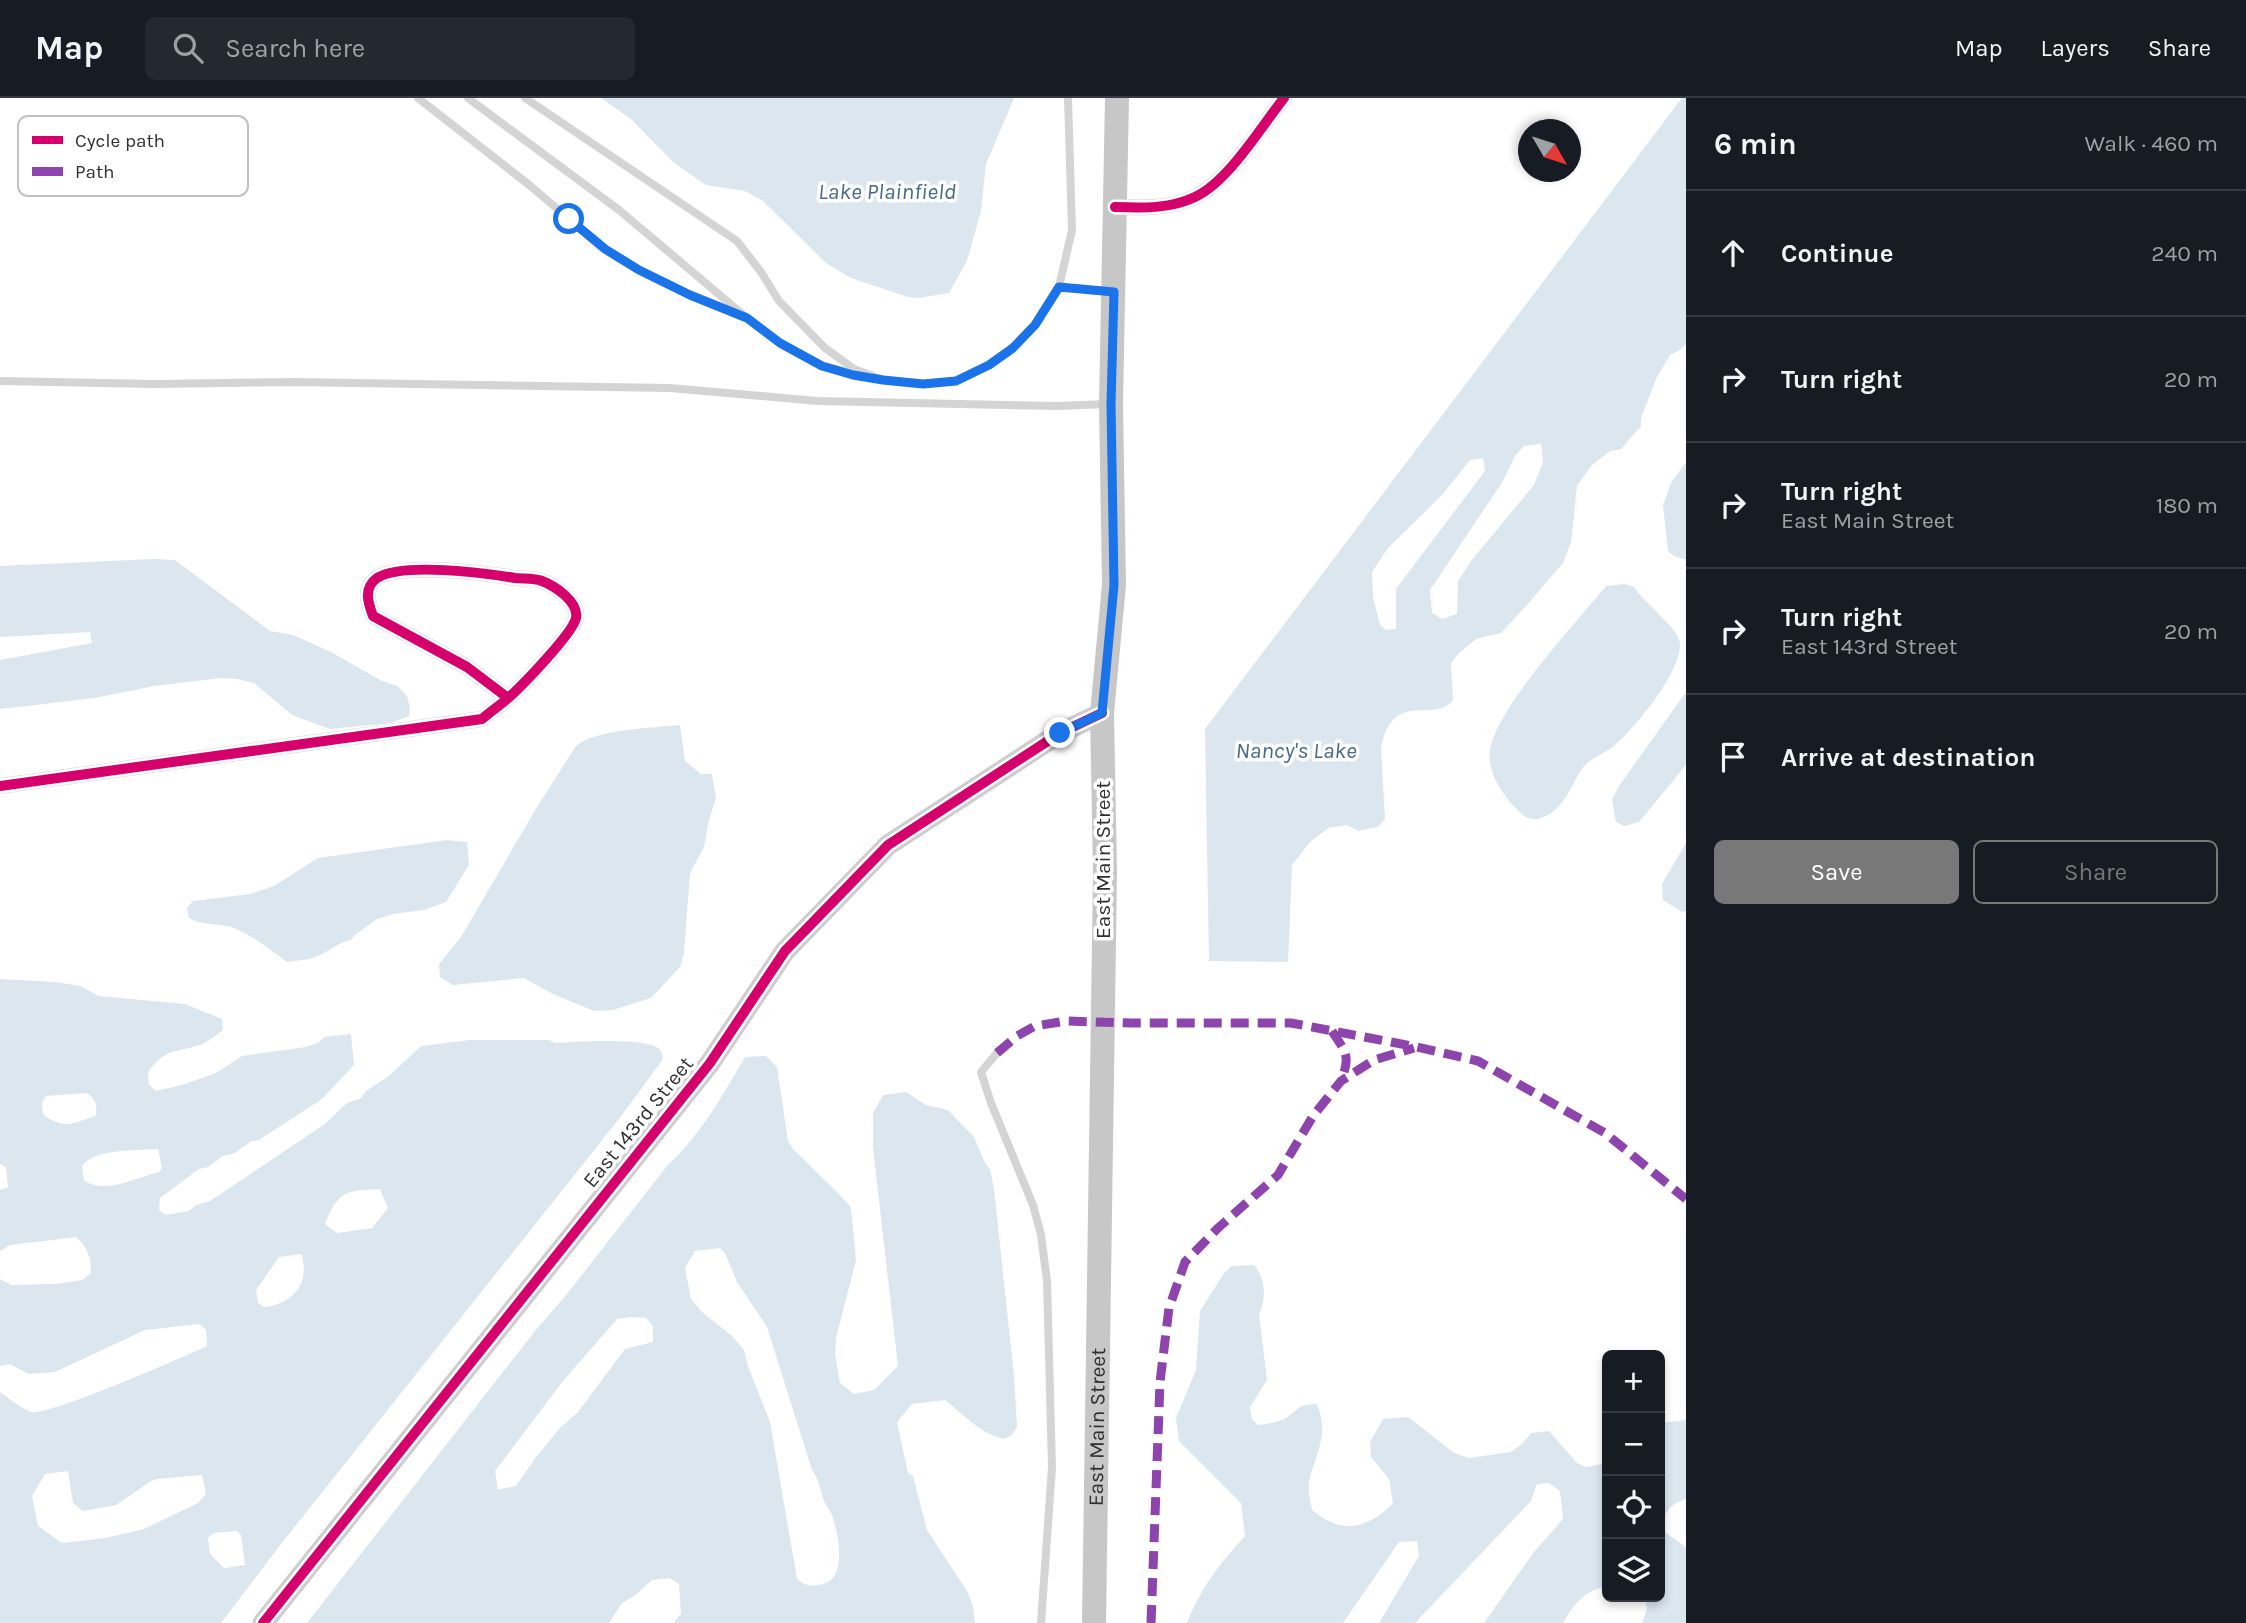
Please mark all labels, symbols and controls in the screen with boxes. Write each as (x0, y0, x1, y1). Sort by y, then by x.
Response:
search box (145, 17, 635, 80)
text: Map (35, 29, 103, 67)
icon: search (169, 29, 207, 67)
text: Search here (225, 33, 365, 64)
text: Map (1955, 34, 2003, 62)
text: Layers (2041, 34, 2110, 62)
text: Share (2148, 34, 2211, 62)
legend (18, 116, 248, 196)
north arrow (1518, 119, 1581, 182)
text: 6 min (1714, 126, 1797, 162)
text: Cycle path (75, 130, 165, 152)
text: Walk · 460 m (2084, 130, 2218, 157)
text: Path (75, 161, 115, 183)
water label: Lake Plainfield (818, 178, 956, 205)
route start (553, 203, 584, 234)
icon: ahead (1714, 234, 1752, 272)
text: Continue (1781, 238, 1893, 269)
text: 240 m (2151, 240, 2218, 267)
icon: right (1714, 360, 1752, 398)
text: Turn right (1781, 364, 1902, 395)
text: 20 m (2164, 366, 2218, 393)
text: Turn right (1781, 476, 1902, 507)
icon: right (1714, 486, 1752, 524)
text: 180 m (2156, 492, 2218, 519)
text: East Main Street (1781, 507, 1954, 534)
text: Turn right (1781, 602, 1902, 633)
icon: right (1714, 612, 1752, 650)
text: 20 m (2164, 618, 2218, 645)
text: East 143rd Street (1781, 633, 1957, 660)
route end (1044, 717, 1075, 748)
water label: Nancy's Lake (1235, 737, 1357, 764)
icon: arrive (1714, 738, 1752, 776)
text: Arrive at destination (1781, 742, 2035, 773)
street label: East Main Street (1091, 781, 1115, 939)
button: Save (1714, 840, 1959, 904)
button: Share (1973, 840, 2218, 904)
street label: East 143rd Street (578, 1052, 698, 1192)
street label: East Main Street (1084, 1348, 1110, 1506)
map controls (1602, 1350, 1665, 1602)
button: + (1602, 1350, 1665, 1413)
button: − (1602, 1413, 1665, 1476)
button: locate (1602, 1476, 1665, 1539)
button: layers (1602, 1539, 1665, 1602)

